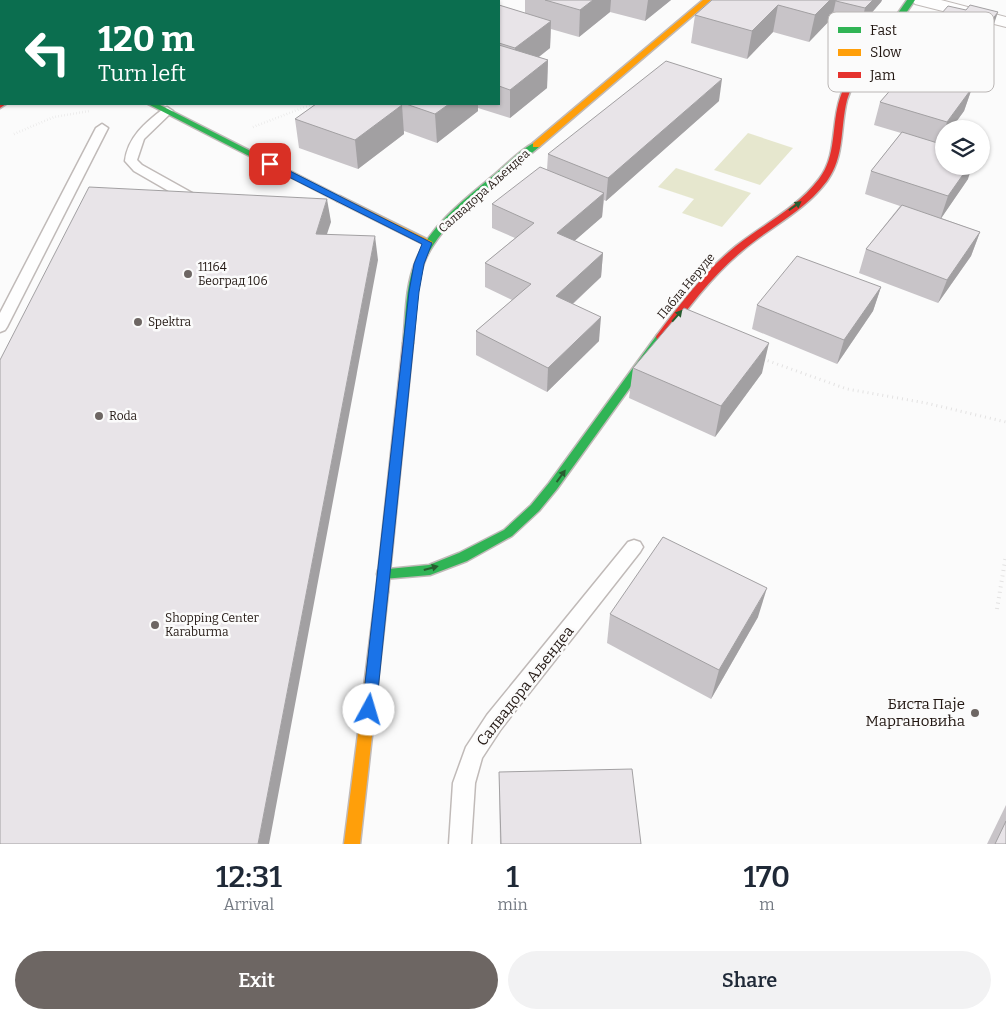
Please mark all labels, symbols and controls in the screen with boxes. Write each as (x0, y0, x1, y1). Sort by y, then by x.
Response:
legend (828, 12, 994, 92)
text: 120 m (98, 18, 195, 60)
icon: left (15, 20, 80, 85)
text: Fast (870, 22, 897, 39)
text: Slow (870, 44, 902, 61)
text: Turn left (98, 60, 186, 87)
text: Jam (869, 67, 896, 84)
map controls (935, 120, 990, 175)
button: layers (935, 120, 990, 175)
pin (249, 143, 291, 185)
street label: Салвадора Аљендеа (436, 146, 533, 236)
icon: arrive (256, 150, 284, 178)
one-way arrow (789, 201, 802, 211)
street label: Пабла Неруде (654, 250, 718, 322)
place label: 11164 Београд 106 (198, 260, 267, 288)
marker: 11164 Београд 106 (182, 268, 194, 280)
one-way arrow (672, 310, 683, 323)
place label: Spektra (148, 315, 191, 329)
marker: Spektra (132, 316, 144, 328)
place label: Roda (109, 409, 137, 423)
marker: Roda (93, 410, 105, 422)
one-way arrow (555, 470, 566, 483)
one-way arrow (424, 564, 439, 572)
place label: Shopping Center Karaburma (165, 611, 259, 639)
marker: Shopping Center Karaburma (149, 619, 161, 631)
street label: Салвадора Аљендеа (473, 623, 577, 749)
position arrow (342, 683, 394, 735)
place label: Биста Паје Маргановића (866, 695, 965, 730)
marker: Биста Паје Маргановића (969, 707, 981, 719)
text: 12:31 (216, 859, 282, 895)
text: 1 (506, 859, 519, 895)
text: 170 (743, 859, 790, 895)
text: Arrival (223, 895, 274, 914)
text: min (498, 895, 528, 914)
text: m (759, 895, 774, 914)
button: Exit (15, 951, 498, 1009)
button: Share (508, 951, 991, 1009)

